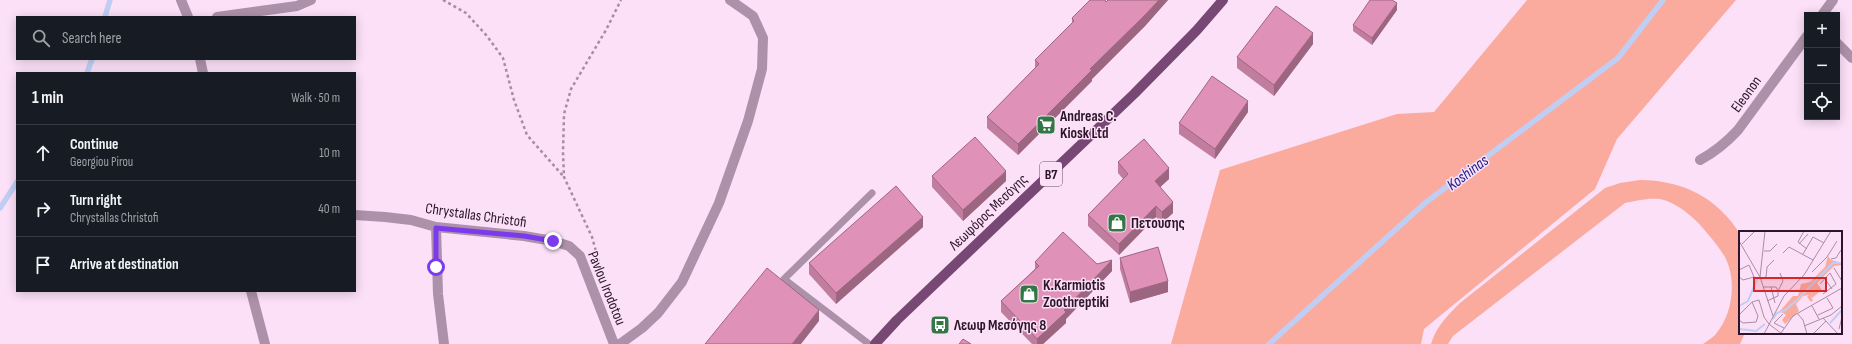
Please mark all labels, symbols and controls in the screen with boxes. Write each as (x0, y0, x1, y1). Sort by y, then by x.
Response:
map controls (1804, 12, 1840, 120)
button: + (1804, 12, 1840, 48)
search box (16, 16, 356, 60)
icon: search (30, 27, 52, 49)
text: Search here (62, 29, 122, 48)
button: − (1804, 48, 1840, 84)
street label: Eleonon (1727, 72, 1766, 116)
button: locate (1804, 84, 1840, 120)
text: 1 min (32, 88, 64, 108)
text: Walk · 50 m (291, 90, 340, 106)
place label: Andreas C. Kiosk Ltd (1059, 107, 1117, 143)
supermarket icon: Andreas C. Kiosk Ltd (1035, 114, 1057, 136)
text: Continue (70, 135, 119, 154)
icon: ahead (32, 142, 54, 164)
text: 10 m (319, 145, 340, 161)
water label: Koshinas (1443, 151, 1493, 195)
text: Georgiou Pirou (70, 154, 133, 170)
road number: B7 (1040, 162, 1062, 186)
street label: Λεωφόρος Μεσόγης (944, 170, 1032, 255)
text: Turn right (70, 191, 122, 210)
icon: right (32, 198, 54, 220)
street label: Chrystallas Christofi (424, 199, 528, 232)
text: 40 m (318, 201, 340, 217)
text: Chrystallas Christofi (70, 210, 158, 226)
shop icon: Πετουσης (1106, 212, 1128, 234)
place label: Πετουσης (1131, 214, 1185, 233)
inset map (1739, 231, 1842, 334)
route end (544, 232, 562, 250)
street label: Pavlou Irodotou (583, 248, 630, 328)
icon: arrive (32, 254, 54, 276)
text: Arrive at destination (70, 255, 179, 274)
route start (427, 258, 445, 276)
place label: K.Karmiotis Zoothreptiki (1043, 276, 1109, 312)
shop icon: K.Karmiotis Zoothreptiki (1018, 283, 1040, 305)
bus stop icon: Λεωφ Μεσόγης 8 (929, 314, 951, 336)
place label: Λεωφ Μεσόγης 8 (953, 316, 1046, 335)

